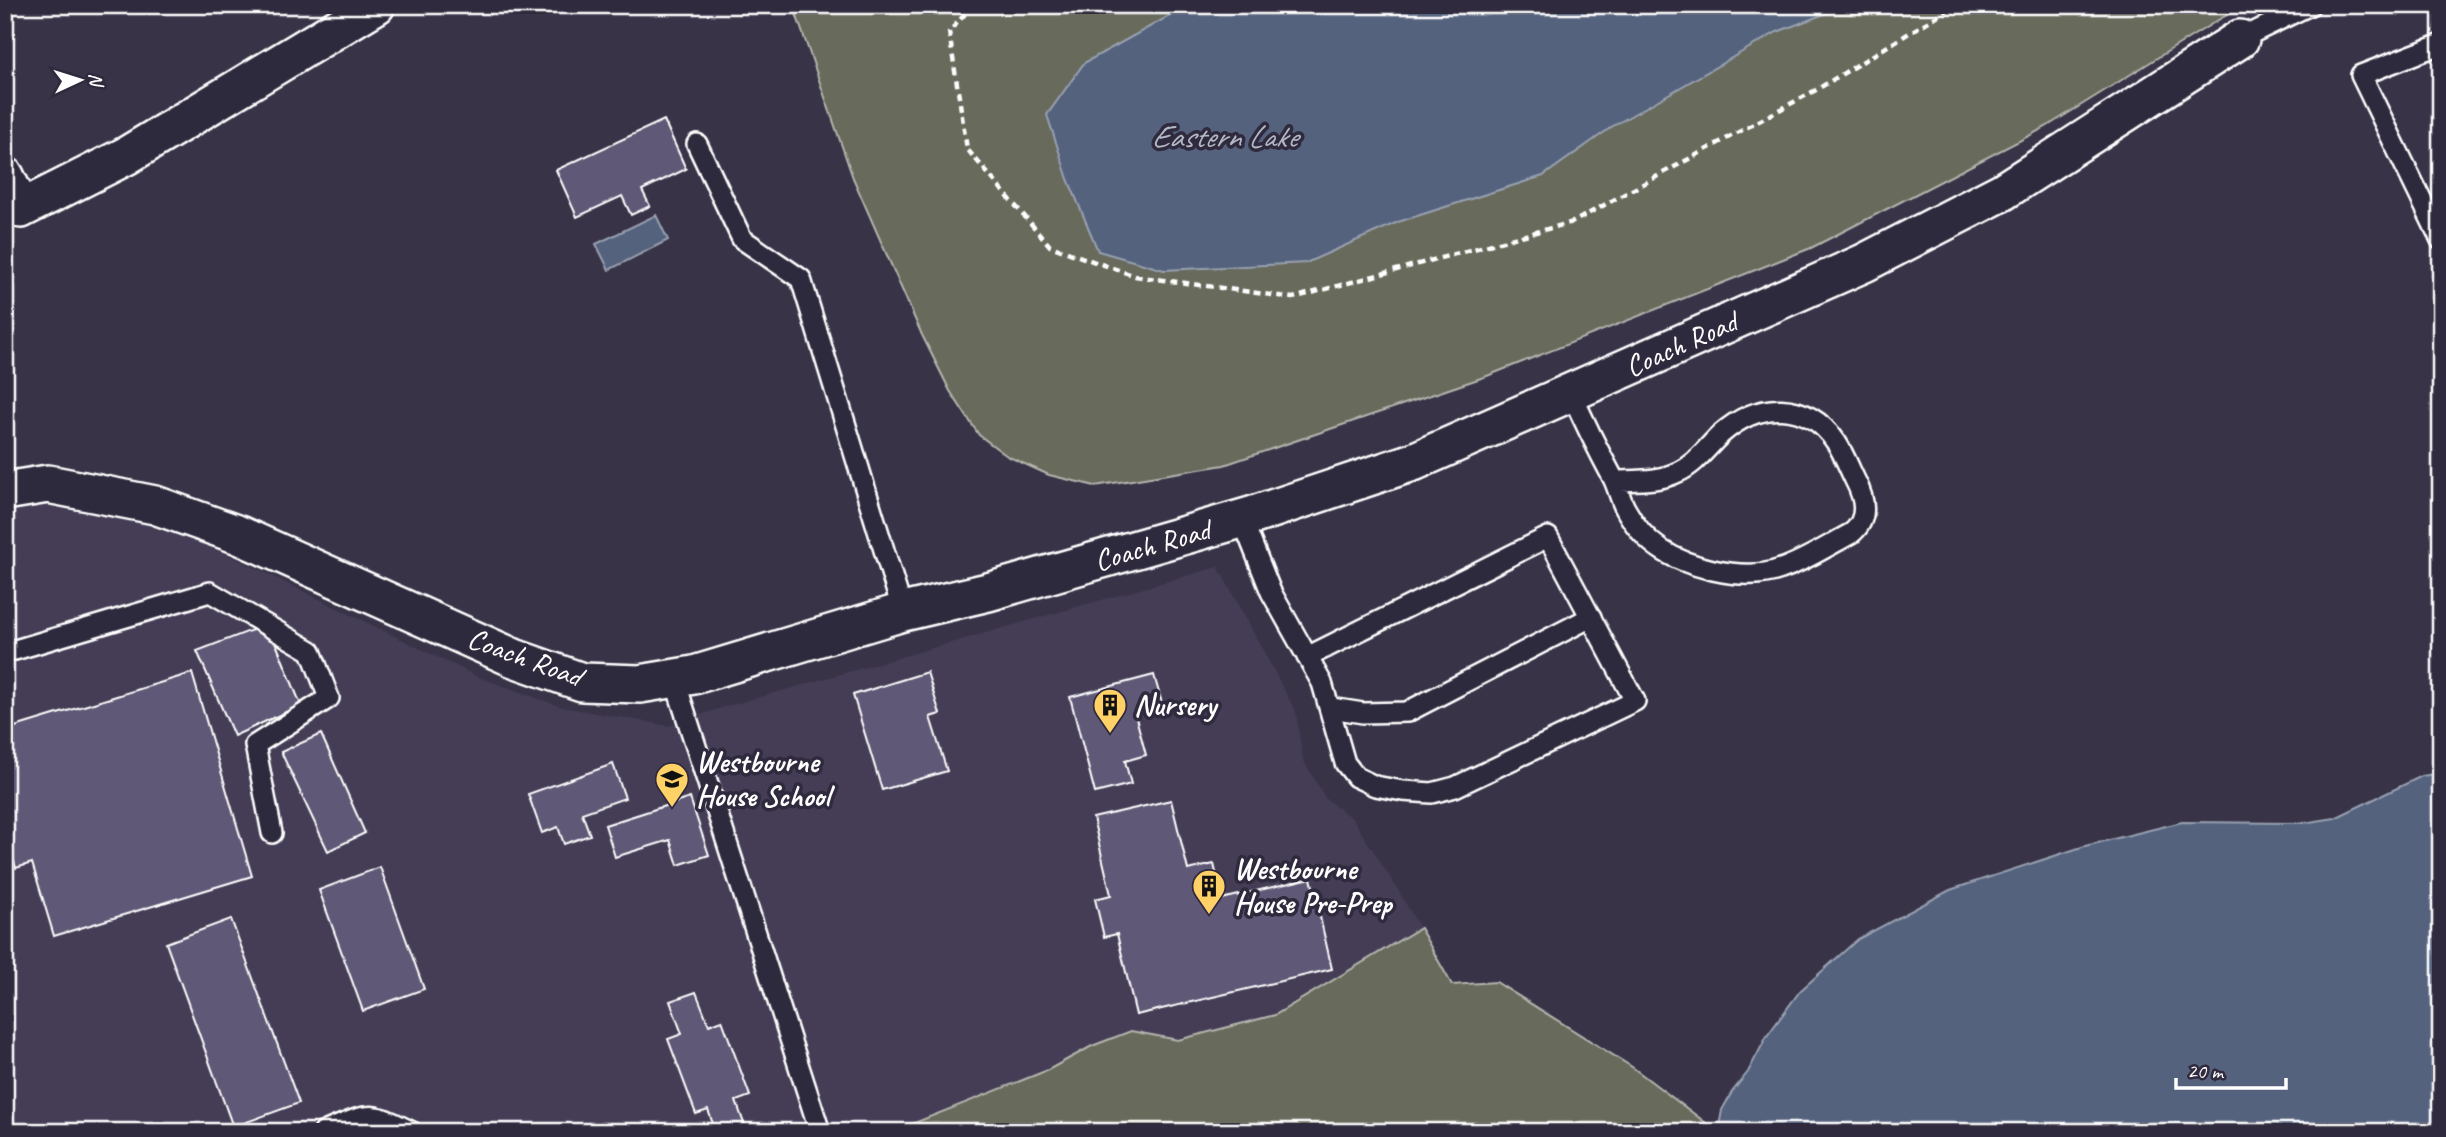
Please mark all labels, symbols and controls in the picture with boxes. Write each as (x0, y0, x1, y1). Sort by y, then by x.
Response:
north arrow (46, 46, 116, 116)
text: N (84, 72, 109, 89)
water label: Eastern Lake (1151, 116, 1301, 157)
street label: Coach Road (1619, 301, 1747, 386)
street label: Coach Road (1090, 509, 1218, 580)
street label: Coach Road (463, 619, 591, 697)
building icon: Nursery (1091, 686, 1129, 735)
place label: Nursery (1134, 686, 1219, 724)
place label: Westbourne House School (696, 743, 835, 815)
school or university icon: Westbourne House School (653, 760, 691, 809)
place label: Westbourne House Pre-Prep (1234, 850, 1394, 922)
building icon: Westbourne House Pre-Prep (1190, 867, 1228, 916)
scale bar (2176, 1046, 2287, 1090)
text: 20 m (2187, 1058, 2225, 1084)

